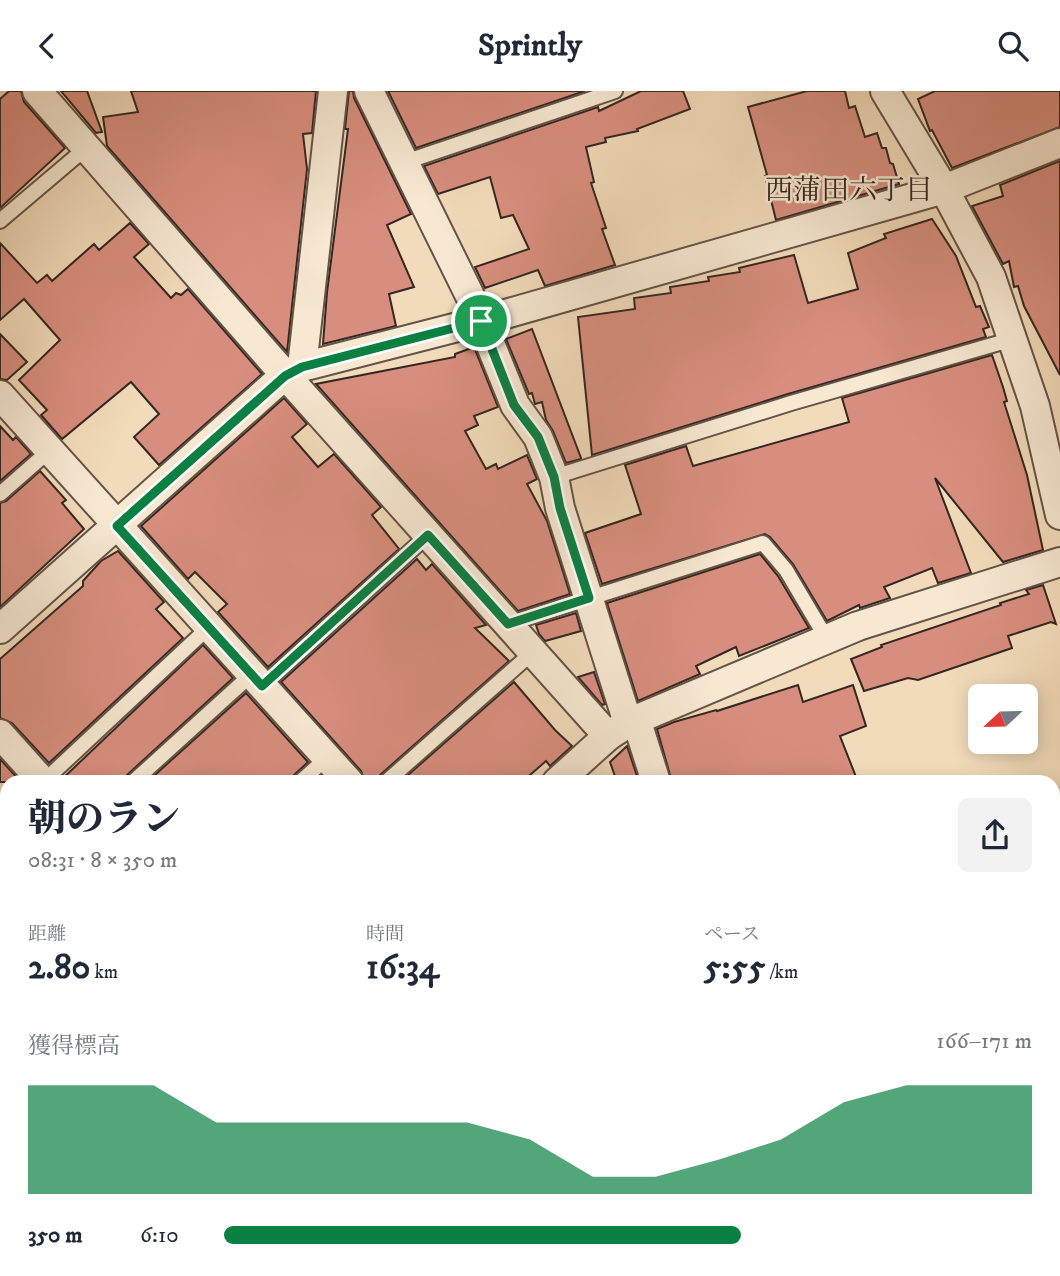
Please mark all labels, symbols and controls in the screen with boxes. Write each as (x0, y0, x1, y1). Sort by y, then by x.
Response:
text: Sprintly (478, 26, 582, 66)
icon: back (28, 27, 66, 65)
icon: search (994, 27, 1032, 65)
district label: 西蒲田六丁目 (765, 173, 933, 208)
pin (451, 291, 511, 351)
icon: arrive (462, 302, 500, 340)
north arrow (968, 684, 1038, 754)
map controls (968, 684, 1038, 754)
text: 朝のラン (28, 796, 180, 844)
button: share (958, 798, 1032, 872)
text: 08:31 · 8 × 350 m (28, 846, 177, 875)
text: 距離 (28, 923, 66, 946)
text: 時間 (366, 923, 404, 946)
text: ペース (704, 923, 760, 946)
text: 2.80 (28, 946, 90, 990)
text: 16:34 (366, 946, 439, 990)
text: 5:55 (704, 946, 765, 990)
text: km (90, 961, 118, 984)
text: /km (765, 961, 798, 984)
text: 166–171 m (936, 1027, 1032, 1056)
text: 獲得標高 (28, 1032, 120, 1061)
text: 350 m (28, 1221, 83, 1250)
text: 6:10 (140, 1221, 179, 1250)

